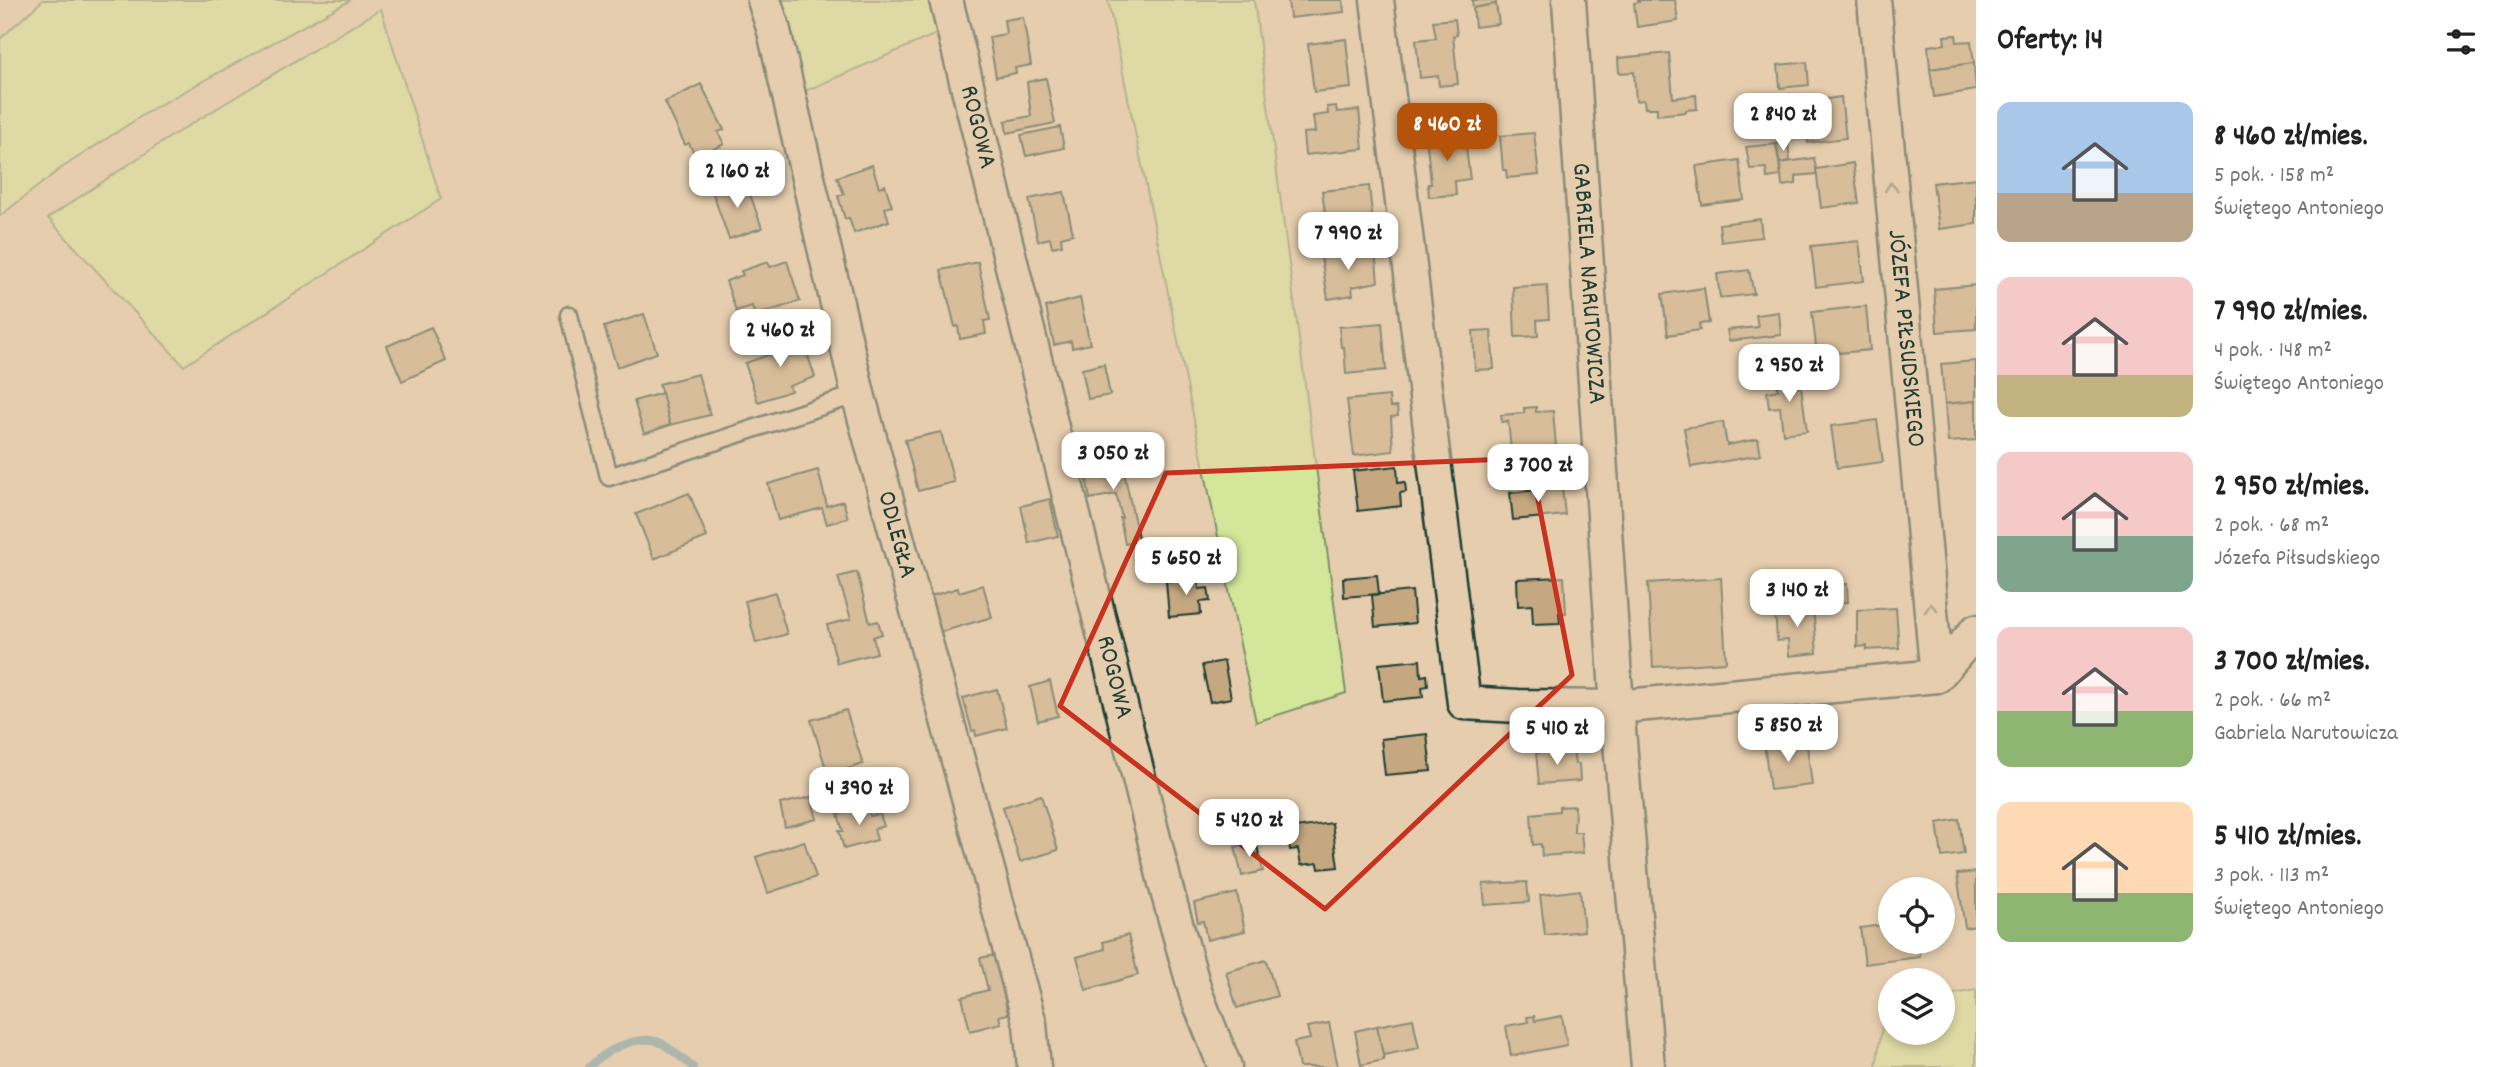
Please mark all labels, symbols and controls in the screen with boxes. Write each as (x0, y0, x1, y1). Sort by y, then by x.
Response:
text: Oferty: 14 (1997, 21, 2103, 64)
icon: filters (2442, 23, 2480, 61)
street label: ROGOWA (949, 82, 1006, 173)
pin: 2 840 zł (1711, 94, 1855, 153)
text: 2 840 zł (1750, 99, 1816, 132)
pin: 8 460 zł (1375, 104, 1519, 163)
text: 8 460 zł (1413, 109, 1481, 142)
text: 8 460 zł/mies. (2214, 117, 2368, 160)
icon: home (2053, 130, 2137, 214)
pin: 2 160 zł (665, 150, 809, 210)
text: 2 160 zł (705, 156, 769, 189)
text: 5 pok. · 158 m² (2214, 160, 2334, 193)
street label: GABRIELA NARUTOWICZA (1562, 161, 1615, 405)
one-way arrow (1884, 181, 1899, 192)
text: Świętego Antoniego (2214, 193, 2384, 226)
pin: 7 990 zł (1276, 212, 1420, 272)
text: 7 990 zł (1314, 218, 1382, 251)
street label: JÓZEFA PIŁSUDSKIEGO (1877, 228, 1934, 449)
text: 7 990 zł/mies. (2214, 292, 2368, 335)
icon: home (2053, 305, 2137, 389)
pin: 2 460 zł (708, 310, 852, 369)
text: 2 460 zł (746, 315, 814, 348)
text: 4 pok. · 148 m² (2214, 335, 2332, 368)
pin: 2 950 zł (1717, 344, 1861, 404)
text: 2 950 zł (1755, 350, 1823, 383)
text: Świętego Antoniego (2214, 368, 2384, 401)
pin: 3 050 zł (1041, 433, 1185, 492)
text: 3 050 zł (1077, 438, 1149, 471)
pin: 3 700 zł (1466, 444, 1610, 504)
text: 3 700 zł (1503, 450, 1573, 483)
text: 2 950 zł/mies. (2214, 467, 2369, 510)
icon: home (2053, 480, 2137, 564)
street label: ODLEGŁA (867, 487, 926, 583)
text: 2 pok. · 68 m² (2214, 510, 2329, 543)
pin: 5 650 zł (1114, 538, 1258, 597)
text: 5 650 zł (1151, 543, 1221, 576)
text: Józefa Piłsudskiego (2214, 543, 2380, 576)
pin: 3 140 zł (1725, 570, 1869, 629)
text: 3 140 zł (1766, 575, 1828, 608)
one-way arrow (1924, 602, 1939, 613)
street label: ROGOWA (1086, 632, 1142, 723)
text: 3 700 zł/mies. (2214, 642, 2370, 685)
icon: home (2053, 655, 2137, 739)
text: 2 pok. · 66 m² (2214, 685, 2331, 718)
pin: 5 850 zł (1716, 704, 1860, 764)
pin: 5 410 zł (1485, 708, 1629, 767)
text: 5 850 zł (1754, 710, 1822, 743)
text: 5 410 zł (1526, 713, 1588, 746)
text: Gabriela Narutowicza (2214, 718, 2398, 751)
pin: 4 390 zł (787, 768, 931, 827)
text: 4 390 zł (825, 773, 893, 806)
pin: 5 420 zł (1177, 800, 1321, 859)
text: 5 420 zł (1215, 805, 1283, 838)
text: 5 410 zł/mies. (2214, 817, 2361, 860)
icon: home (2053, 830, 2137, 914)
text: 3 pok. · 113 m² (2214, 860, 2329, 893)
map controls (1878, 877, 1955, 1045)
button: locate (1878, 877, 1955, 954)
text: Świętego Antoniego (2214, 893, 2384, 926)
button: layers (1878, 968, 1955, 1045)

